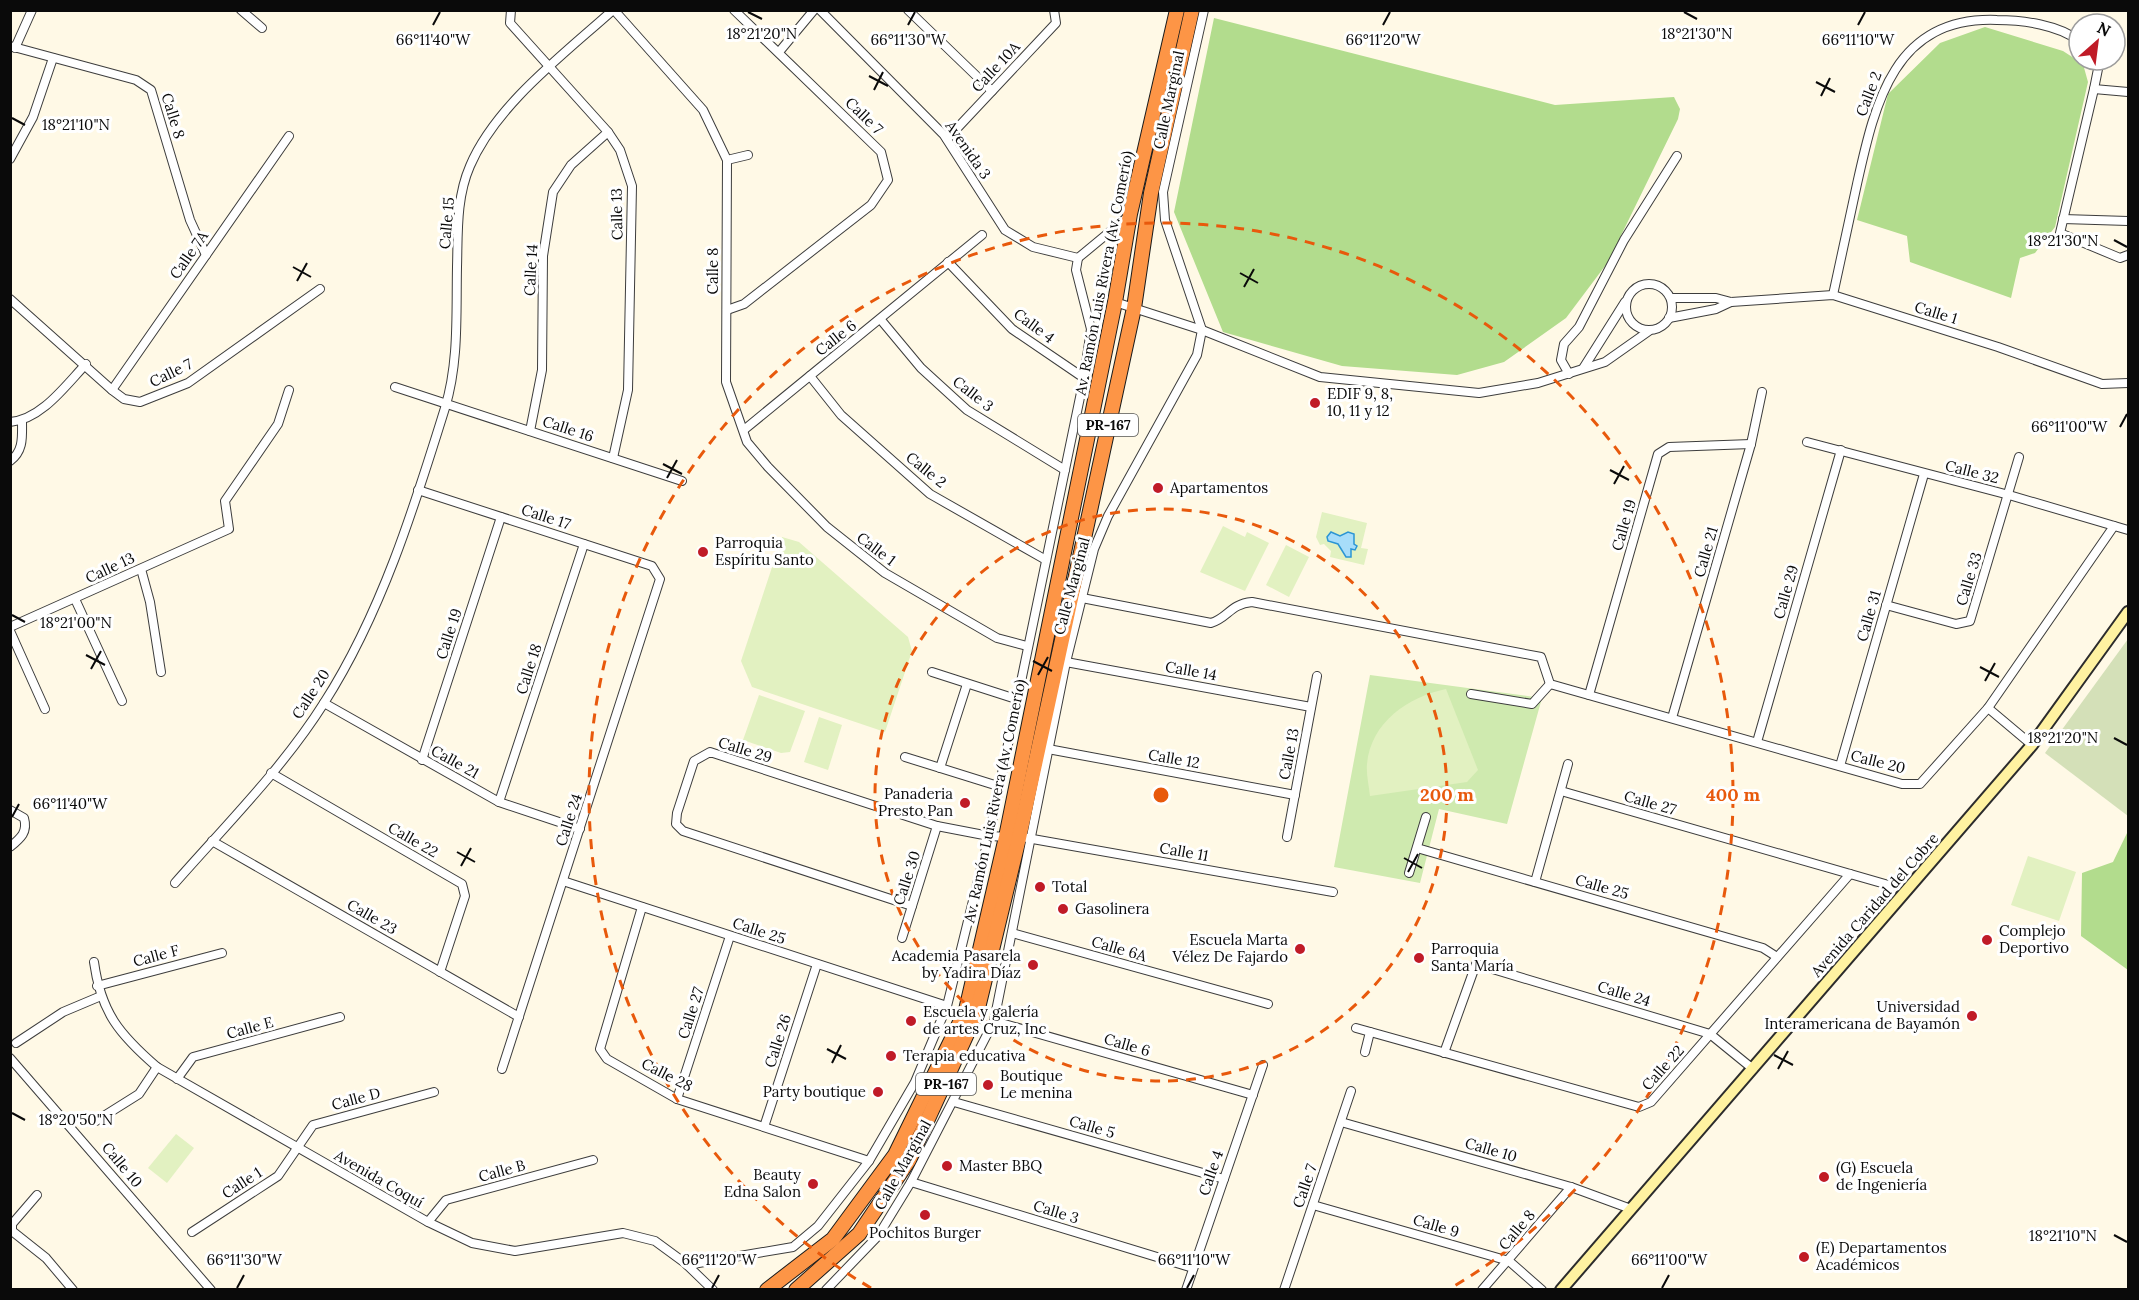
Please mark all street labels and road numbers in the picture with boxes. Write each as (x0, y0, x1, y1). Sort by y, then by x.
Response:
street label: Calle 10A (967, 37, 1024, 96)
street label: Calle Marginal (1149, 49, 1188, 151)
street label: Calle 2 (1851, 69, 1886, 119)
street label: Calle 8 (158, 91, 189, 141)
street label: Calle 7 (841, 93, 887, 138)
street label: Avenida 3 (941, 116, 995, 183)
street label: Av. Ramón Luis Rivera (Av. Comerío) (1070, 149, 1138, 398)
street label: Calle 13 (607, 188, 626, 240)
street label: Calle 15 (435, 196, 458, 250)
street label: Calle 7A (165, 226, 212, 282)
street label: Calle 14 (520, 243, 541, 296)
street label: Calle 8 (703, 248, 722, 294)
street label: Calle 1 (1912, 297, 1960, 328)
street label: Calle 4 (1010, 304, 1059, 347)
street label: Calle 6 (811, 316, 860, 360)
street label: Calle 7 (146, 354, 195, 391)
street label: Calle 3 (949, 372, 998, 416)
street label: Calle 16 (540, 411, 596, 446)
road number: PR-167 (1078, 414, 1138, 436)
street label: Calle 2 (902, 448, 950, 492)
street label: Calle 32 (1943, 456, 2001, 487)
street label: Calle 19 (1607, 497, 1640, 553)
street label: Calle 17 (519, 500, 573, 533)
street label: Calle 21 (1689, 524, 1722, 579)
street label: Calle 1 (853, 528, 900, 569)
street label: Calle Marginal (1049, 535, 1094, 637)
street label: Calle 13 (82, 548, 137, 587)
street label: Calle 33 (1951, 550, 1986, 608)
street label: Calle 29 (1769, 563, 1802, 621)
street label: Calle 31 (1852, 588, 1885, 644)
street label: Calle 19 (431, 606, 466, 662)
street label: Calle 18 (511, 641, 546, 697)
street label: Calle 14 (1164, 657, 1218, 684)
street label: Calle 20 (287, 665, 334, 722)
street label: Av. Ramón Luis Rivera (Av. Comerío) (959, 677, 1031, 926)
street label: Calle 13 (1274, 726, 1303, 781)
street label: Calle 29 (716, 732, 774, 767)
street label: Calle 21 (428, 741, 483, 782)
street label: Calle 12 (1147, 745, 1201, 772)
street label: Calle 20 (1849, 746, 1908, 777)
street label: Calle 27 (1622, 786, 1679, 819)
street label: Calle 24 (551, 791, 586, 849)
street label: Calle 22 (385, 818, 442, 861)
street label: Avenida Caridad del Cobre (1806, 829, 1942, 981)
street label: Calle 11 (1158, 838, 1210, 865)
street label: Calle 30 (889, 848, 924, 907)
street label: Calle 25 (1573, 870, 1631, 903)
street label: Calle 23 (344, 895, 401, 938)
street label: Calle 25 (730, 913, 788, 948)
street label: Calle 6A (1089, 932, 1150, 966)
street label: Calle F (131, 940, 181, 971)
street label: Calle 24 (1595, 976, 1653, 1011)
street label: Calle 27 (673, 984, 708, 1041)
street label: Calle E (224, 1012, 275, 1043)
street label: Calle 26 (760, 1012, 795, 1070)
street label: Calle 6 (1102, 1029, 1152, 1060)
street label: Calle 22 (1637, 1041, 1688, 1094)
street label: Calle 28 (638, 1054, 696, 1095)
road number: PR-167 (916, 1073, 976, 1095)
street label: Calle D (329, 1083, 382, 1114)
street label: Calle 5 (1067, 1111, 1117, 1142)
street label: Calle Marginal (870, 1116, 935, 1213)
street label: Calle 10 (1463, 1133, 1519, 1166)
street label: Calle 10 (98, 1138, 147, 1191)
street label: Avenida Coquí (330, 1145, 427, 1212)
street label: Calle 4 (1194, 1148, 1227, 1198)
street label: Calle B (476, 1155, 527, 1186)
street label: Calle 7 (1288, 1161, 1321, 1210)
street label: Calle 1 (218, 1163, 265, 1203)
street label: Calle 3 (1031, 1196, 1081, 1227)
street label: Calle 8 (1494, 1206, 1539, 1254)
street label: Calle 9 (1411, 1210, 1461, 1241)

